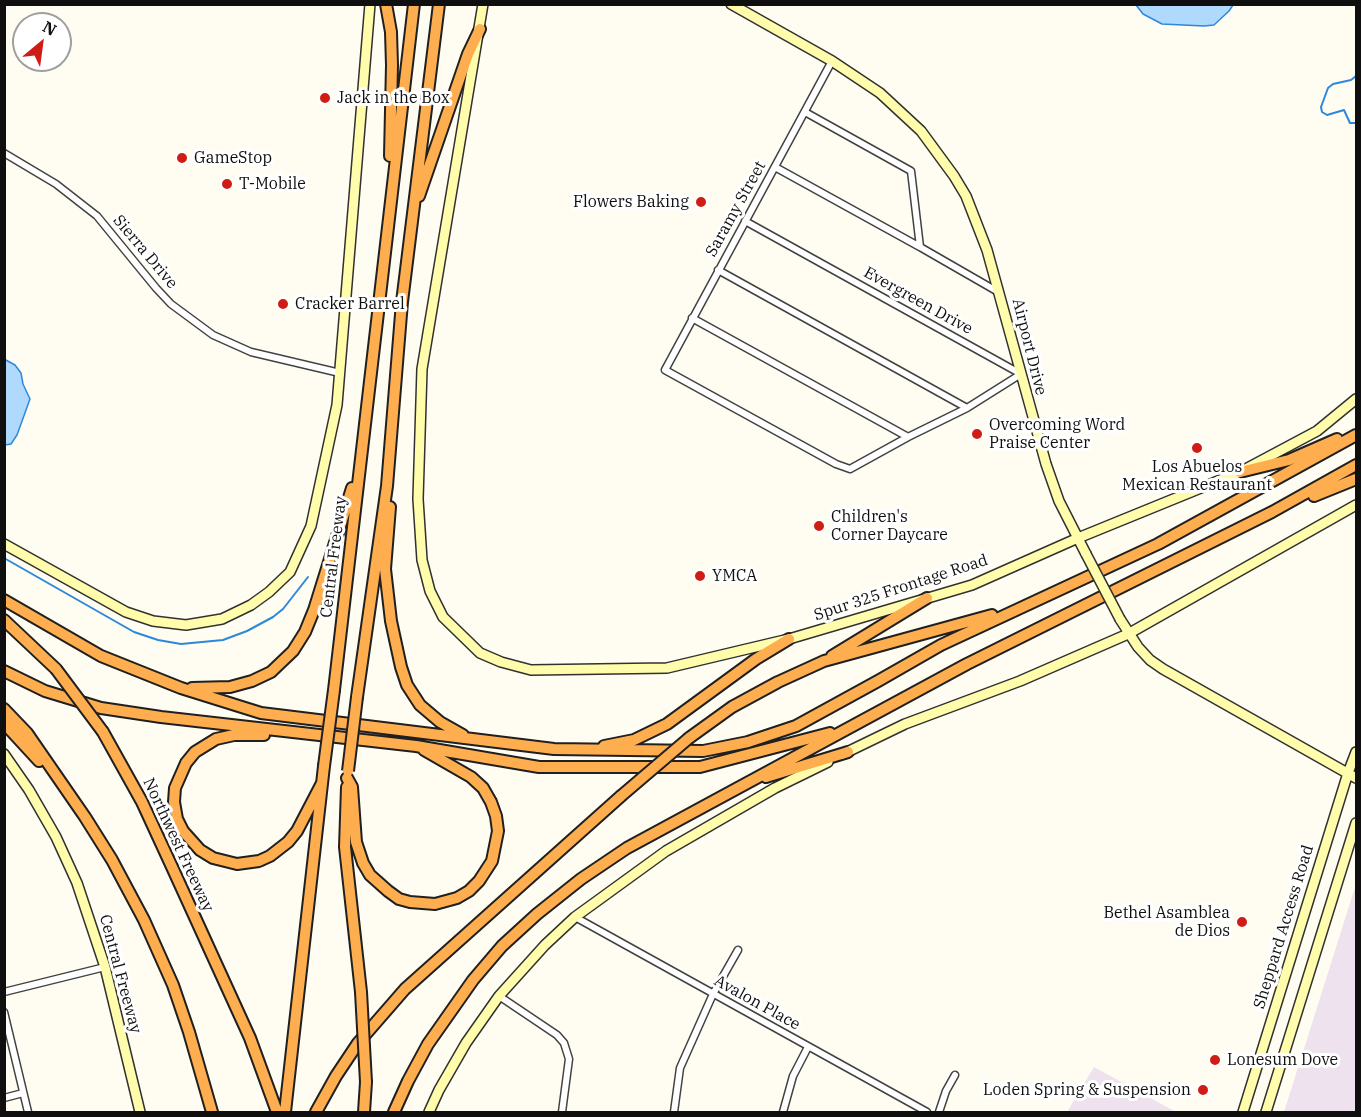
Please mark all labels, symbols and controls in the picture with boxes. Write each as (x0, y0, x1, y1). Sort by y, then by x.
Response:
north arrow (12, 12, 72, 72)
text: N (39, 16, 60, 40)
place label: Jack in the Box (337, 88, 450, 108)
marker: Jack in the Box (318, 91, 332, 105)
place label: GameStop (194, 148, 272, 168)
marker: GameStop (175, 151, 189, 165)
street label: Saramy Street (702, 158, 770, 260)
place label: T-Mobile (239, 174, 306, 194)
marker: T-Mobile (220, 177, 234, 191)
place label: Flowers Baking (573, 192, 689, 212)
marker: Flowers Baking (694, 195, 708, 209)
street label: Sierra Drive (109, 211, 181, 293)
street label: Evergreen Drive (860, 263, 976, 339)
place label: Cracker Barrel (295, 294, 405, 314)
marker: Cracker Barrel (276, 297, 290, 311)
street label: Airport Drive (1008, 297, 1050, 397)
place label: Overcoming Word Praise Center (989, 415, 1125, 453)
marker: Overcoming Word Praise Center (970, 427, 984, 441)
marker: Los Abuelos Mexican Restaurant (1190, 441, 1204, 455)
place label: Los Abuelos Mexican Restaurant (1122, 457, 1272, 495)
street label: Central Freeway (317, 495, 351, 619)
place label: Children's Corner Daycare (831, 507, 948, 545)
marker: Children's Corner Daycare (812, 519, 826, 533)
street label: Spur 325 Frontage Road (812, 551, 990, 625)
place label: YMCA (712, 566, 757, 586)
marker: YMCA (693, 569, 707, 583)
street label: Northwest Freeway (139, 775, 217, 915)
street label: Sheppard Access Road (1250, 843, 1318, 1011)
place label: Bethel Asamblea de Dios (1103, 903, 1230, 941)
street label: Central Freeway (95, 912, 145, 1036)
marker: Bethel Asamblea de Dios (1235, 915, 1249, 929)
street label: Avalon Place (711, 971, 803, 1035)
place label: Lonesum Dove (1227, 1050, 1338, 1070)
marker: Lonesum Dove (1208, 1053, 1222, 1067)
place label: Loden Spring & Suspension (983, 1080, 1191, 1100)
marker: Loden Spring & Suspension (1196, 1083, 1210, 1097)

